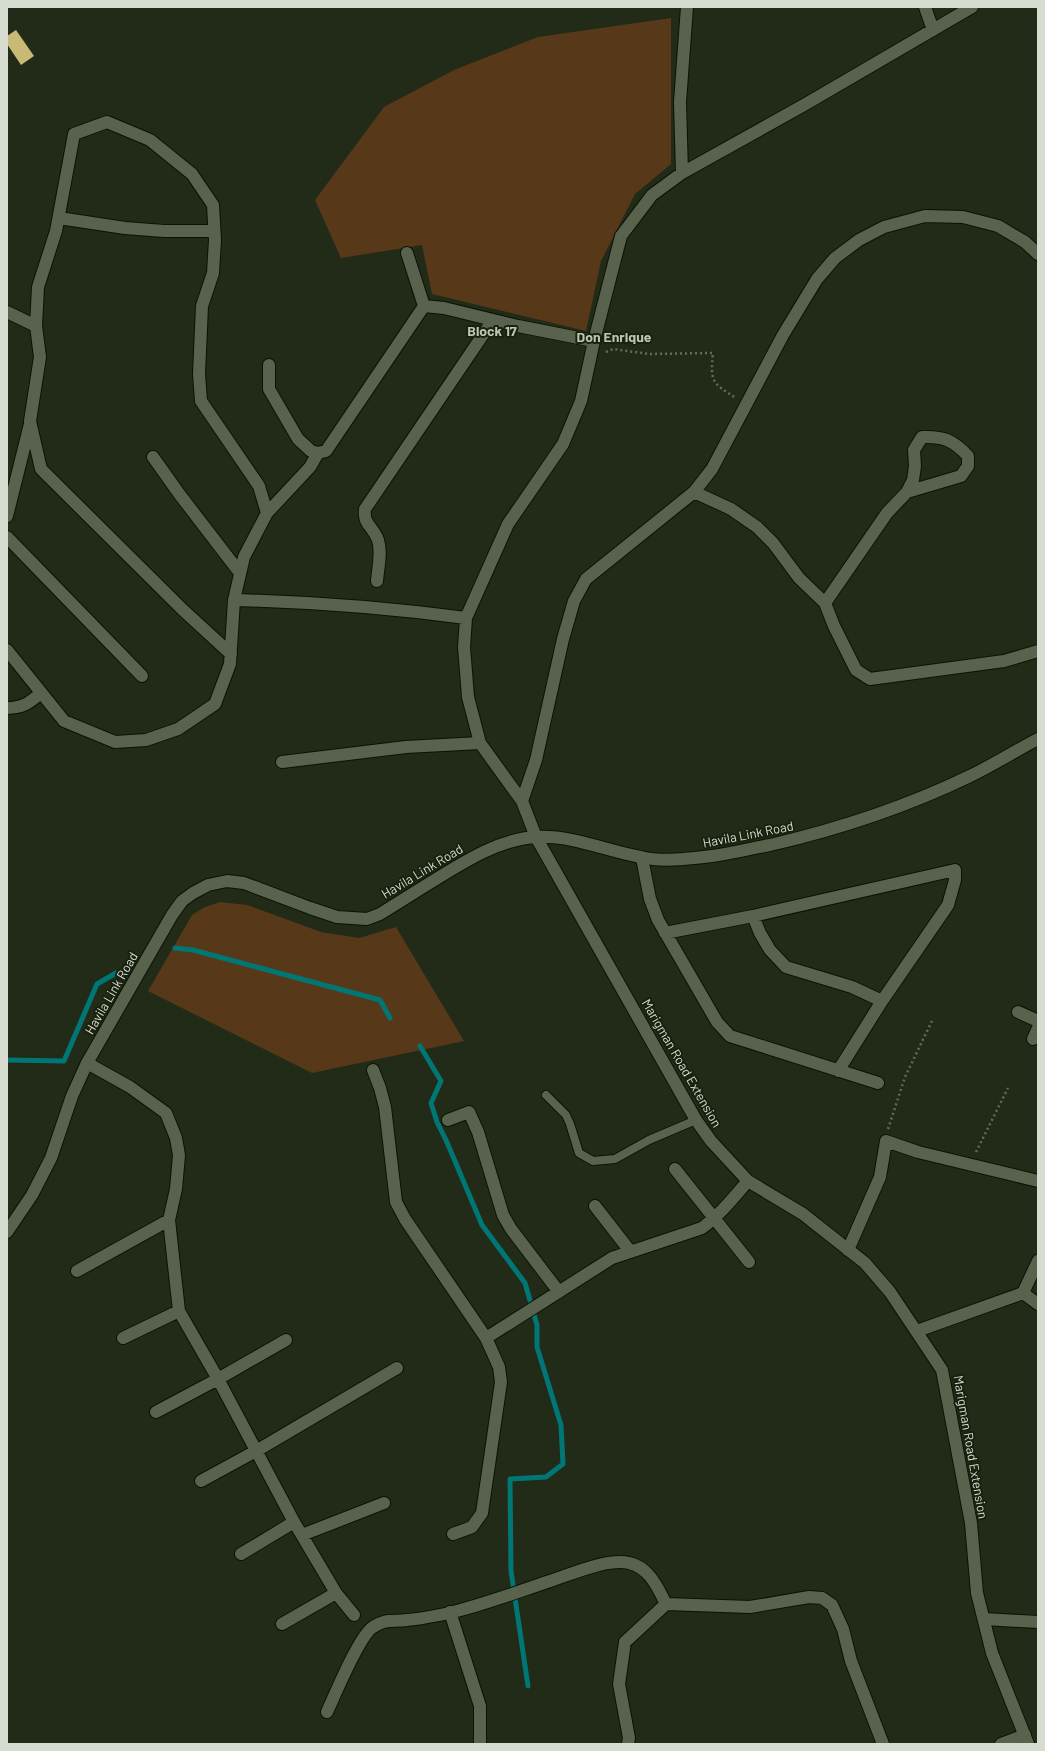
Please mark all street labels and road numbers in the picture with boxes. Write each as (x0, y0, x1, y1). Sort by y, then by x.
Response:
street label: Havila Link Road (701, 817, 795, 851)
street label: Havila Link Road (378, 840, 466, 902)
street label: Havila Link Road (81, 949, 141, 1037)
street label: Marigman Road Extension (639, 996, 725, 1130)
street label: Marigman Road Extension (950, 1374, 992, 1520)

